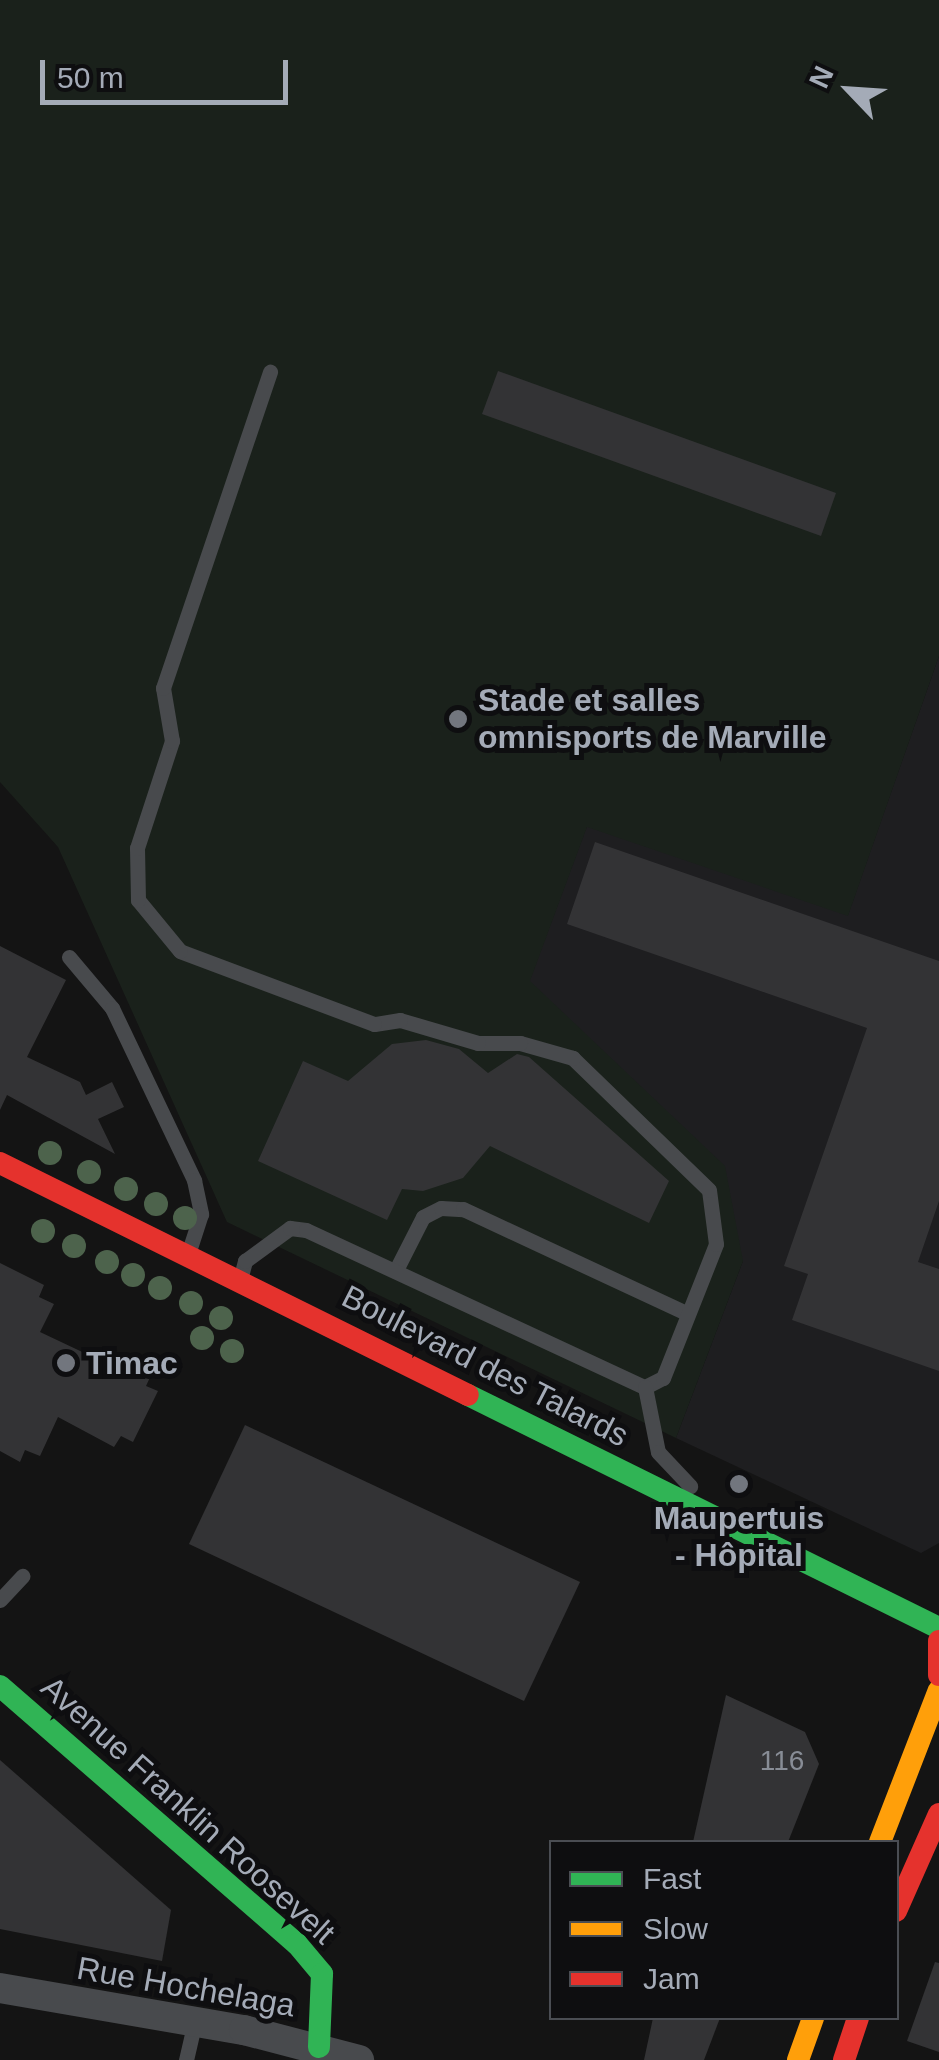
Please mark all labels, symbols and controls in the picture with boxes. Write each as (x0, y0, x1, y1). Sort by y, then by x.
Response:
scale bar (45, 40, 292, 102)
north arrow (799, 40, 899, 140)
text: 50 m (57, 61, 124, 94)
text: N (803, 61, 840, 93)
place label: Stade et salles omnisports de Marville (478, 682, 827, 757)
marker: Stade et salles omnisports de Marville (447, 708, 469, 730)
street label: Boulevard des Talards (335, 1277, 635, 1455)
place label: Timac (86, 1344, 178, 1382)
marker: Timac (55, 1352, 77, 1374)
marker: Maupertuis - Hôpital (728, 1473, 750, 1495)
place label: Maupertuis - Hôpital (654, 1500, 824, 1575)
street label: Avenue Franklin Roosevelt (33, 1668, 343, 1952)
house number: 116 (760, 1744, 804, 1778)
legend (549, 1840, 899, 2020)
text: Fast (643, 1862, 701, 1895)
text: Slow (643, 1912, 708, 1945)
street label: Rue Hochelaga (74, 1949, 298, 2025)
text: Jam (643, 1962, 700, 1995)

